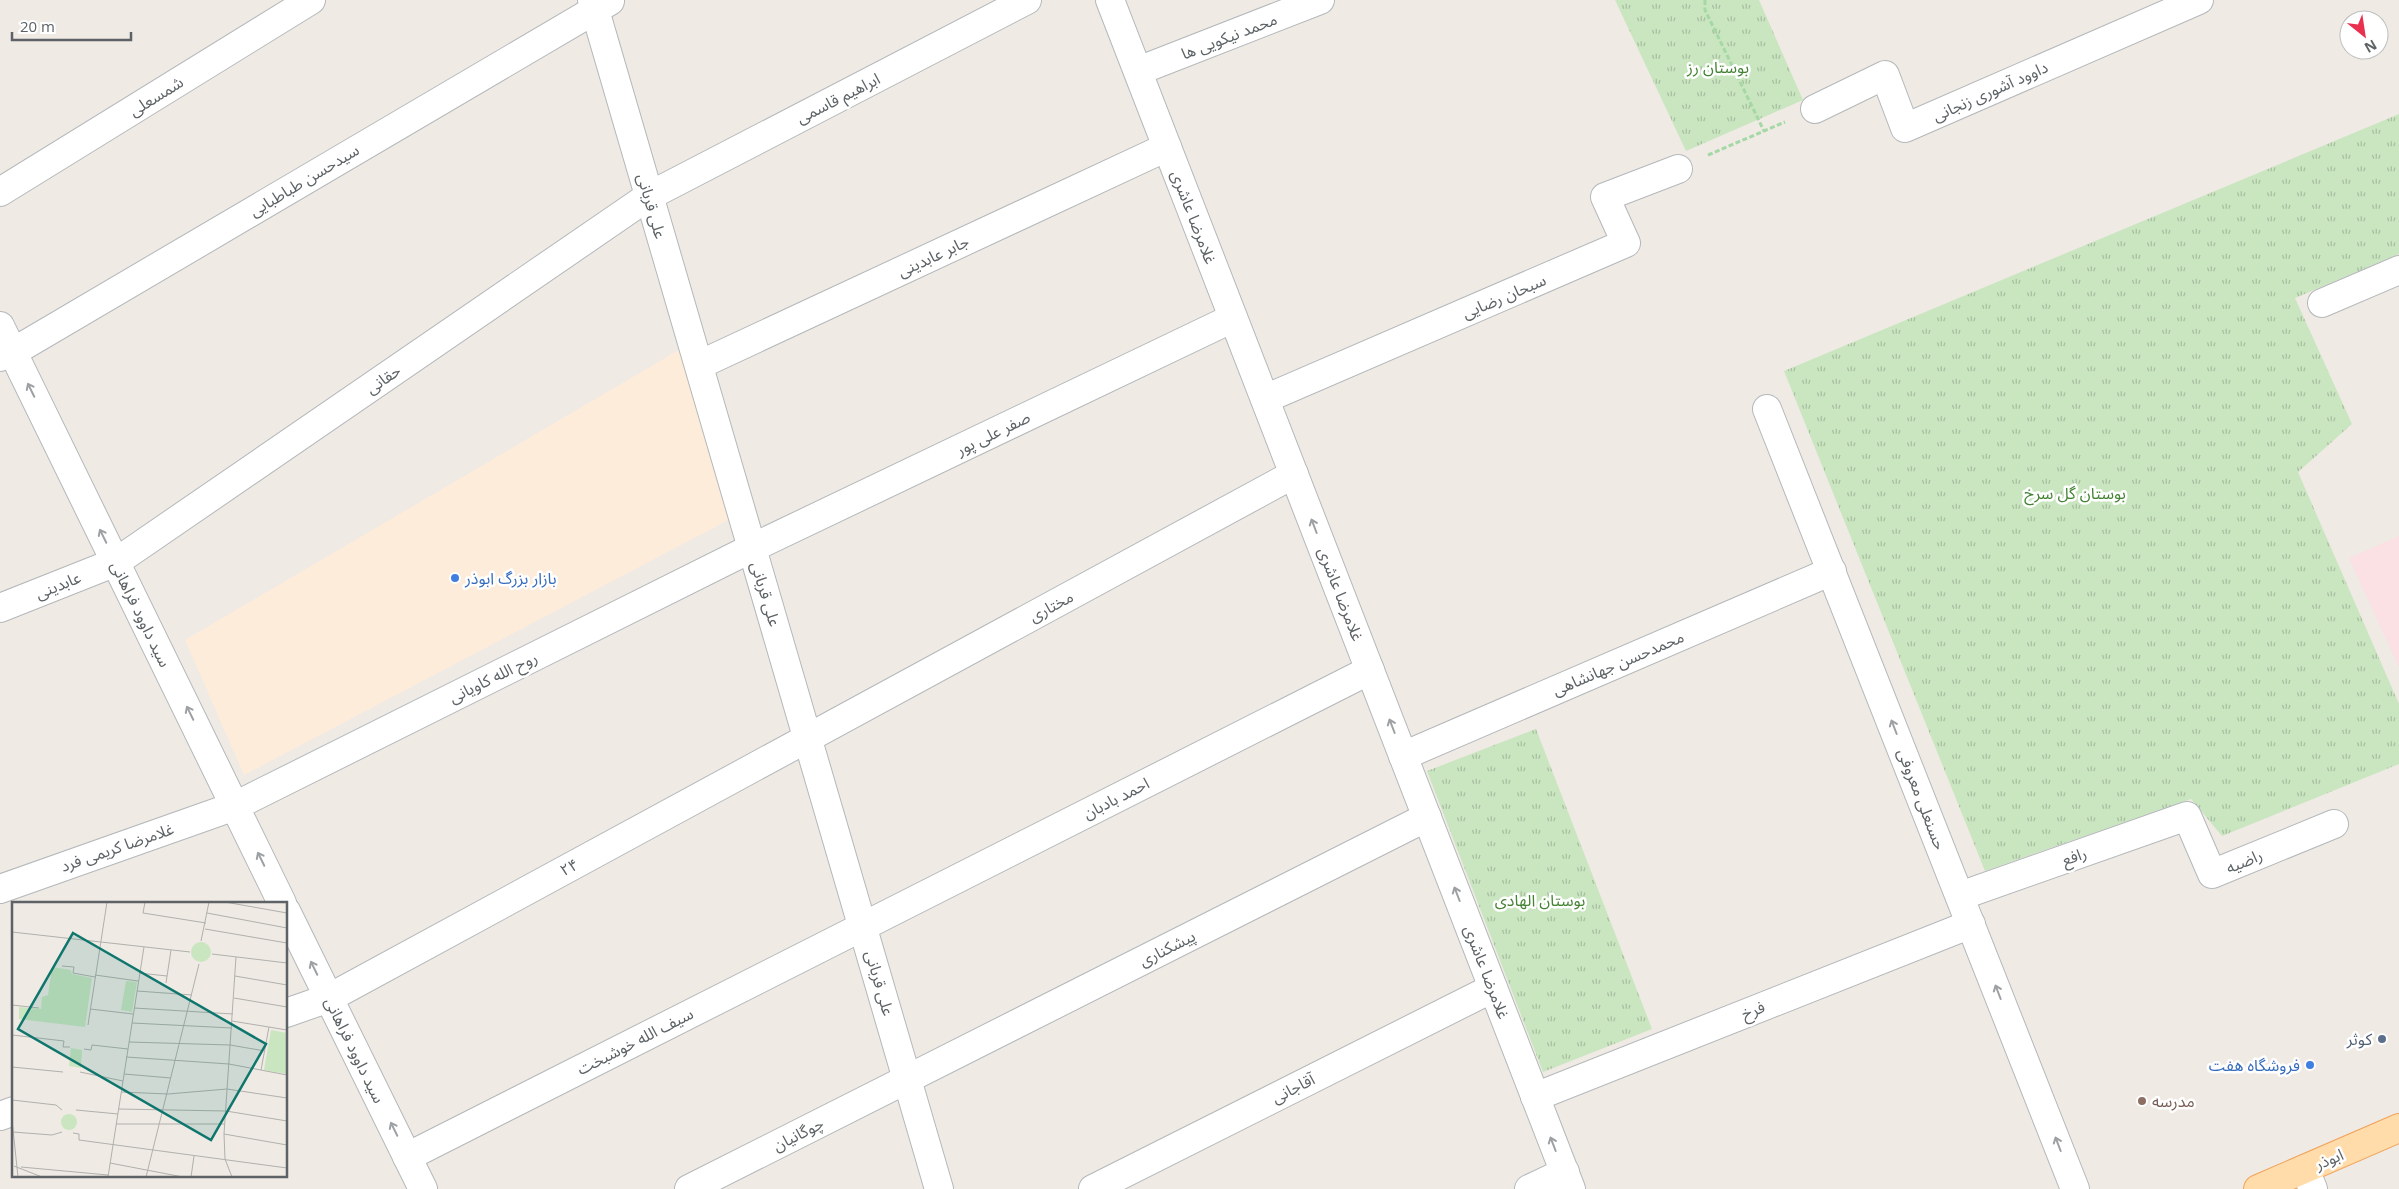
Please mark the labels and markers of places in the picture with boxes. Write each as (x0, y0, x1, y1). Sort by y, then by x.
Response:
place label: بازار بزرگ ابوذر (464, 567, 557, 589)
marker: بازار بزرگ ابوذر (449, 572, 461, 584)
place label: کوثر (2346, 1028, 2372, 1050)
marker: کوثر (2376, 1033, 2388, 1045)
place label: فروشگاه هفت (2209, 1054, 2300, 1076)
marker: فروشگاه هفت (2304, 1059, 2316, 1071)
place label: مدرسه (2152, 1090, 2195, 1112)
marker: مدرسه (2136, 1095, 2148, 1107)

